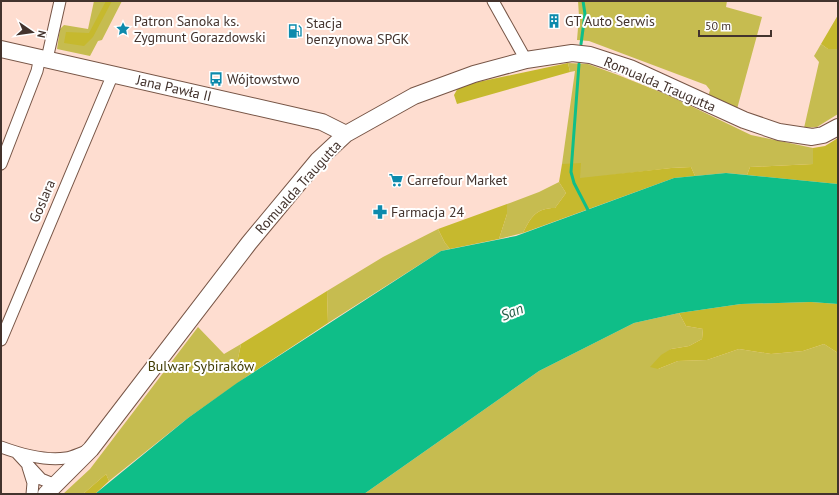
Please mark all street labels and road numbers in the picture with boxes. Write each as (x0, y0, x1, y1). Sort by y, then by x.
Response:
street label: Romualda Traugutta (601, 52, 719, 116)
street label: Jana Pawła II (134, 70, 213, 105)
street label: Romualda Traugutta (251, 136, 345, 238)
street label: Goslara (25, 177, 59, 225)

